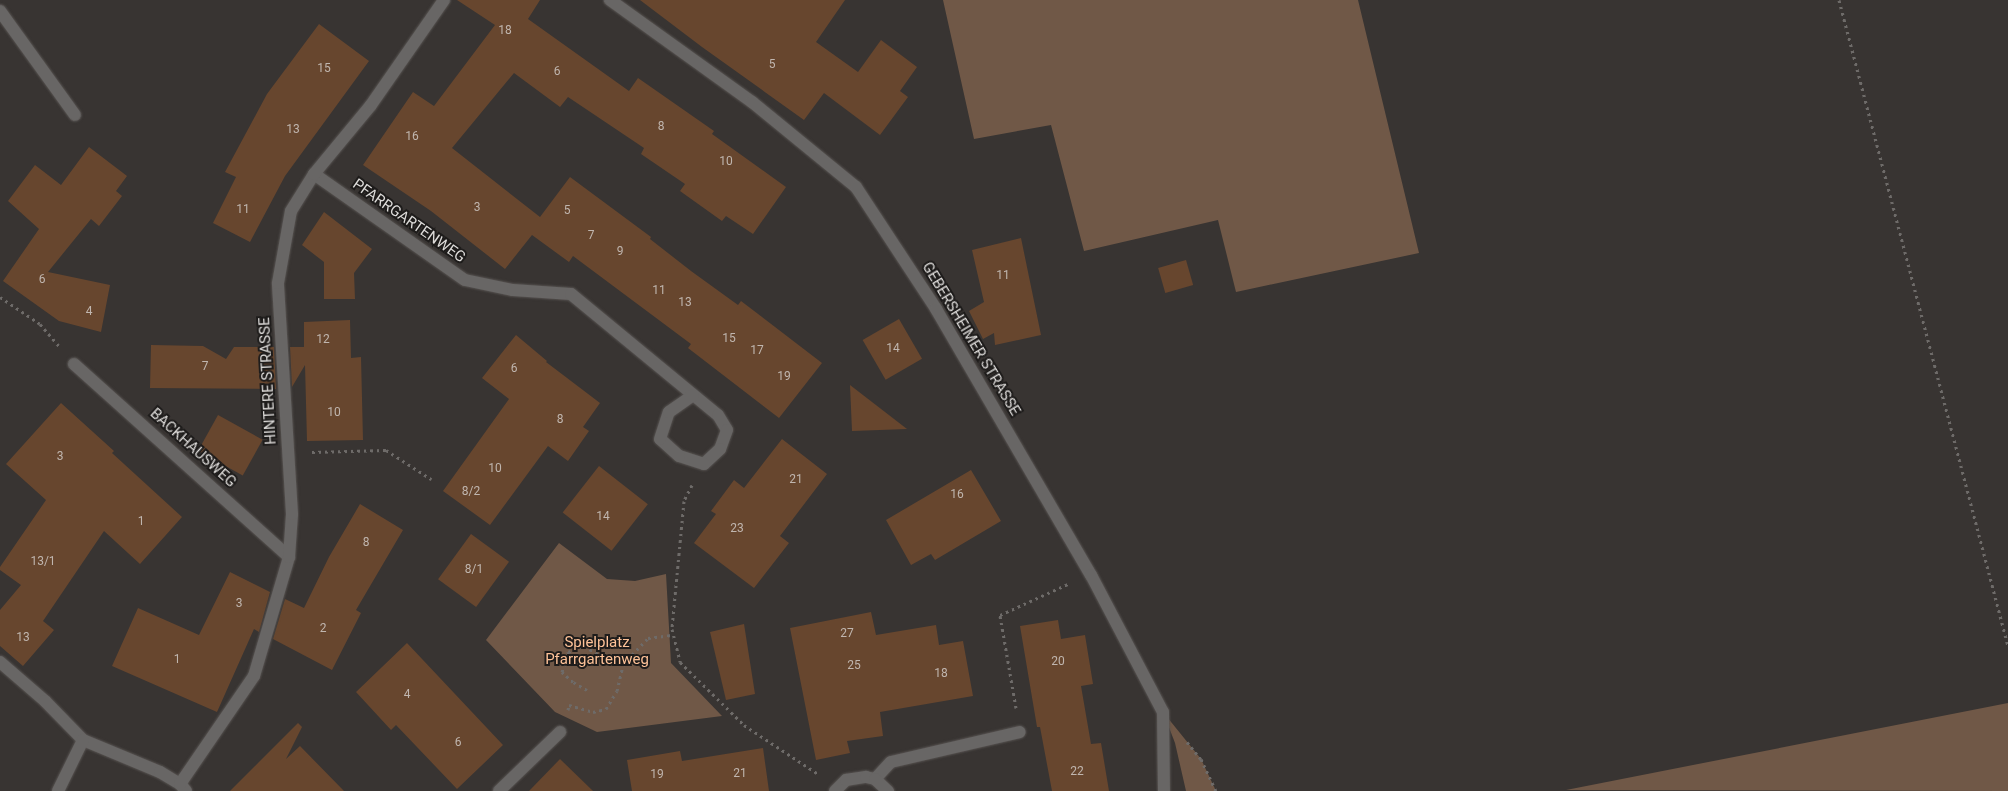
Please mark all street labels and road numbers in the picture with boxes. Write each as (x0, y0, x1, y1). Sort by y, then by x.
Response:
street label: PFARRGARTENWEG (349, 175, 469, 267)
street label: GEBERSHEIMER STRASSE (918, 259, 1024, 419)
street label: HINTERE STRASSE (256, 317, 280, 445)
street label: BACKHAUSWEG (146, 405, 240, 491)

